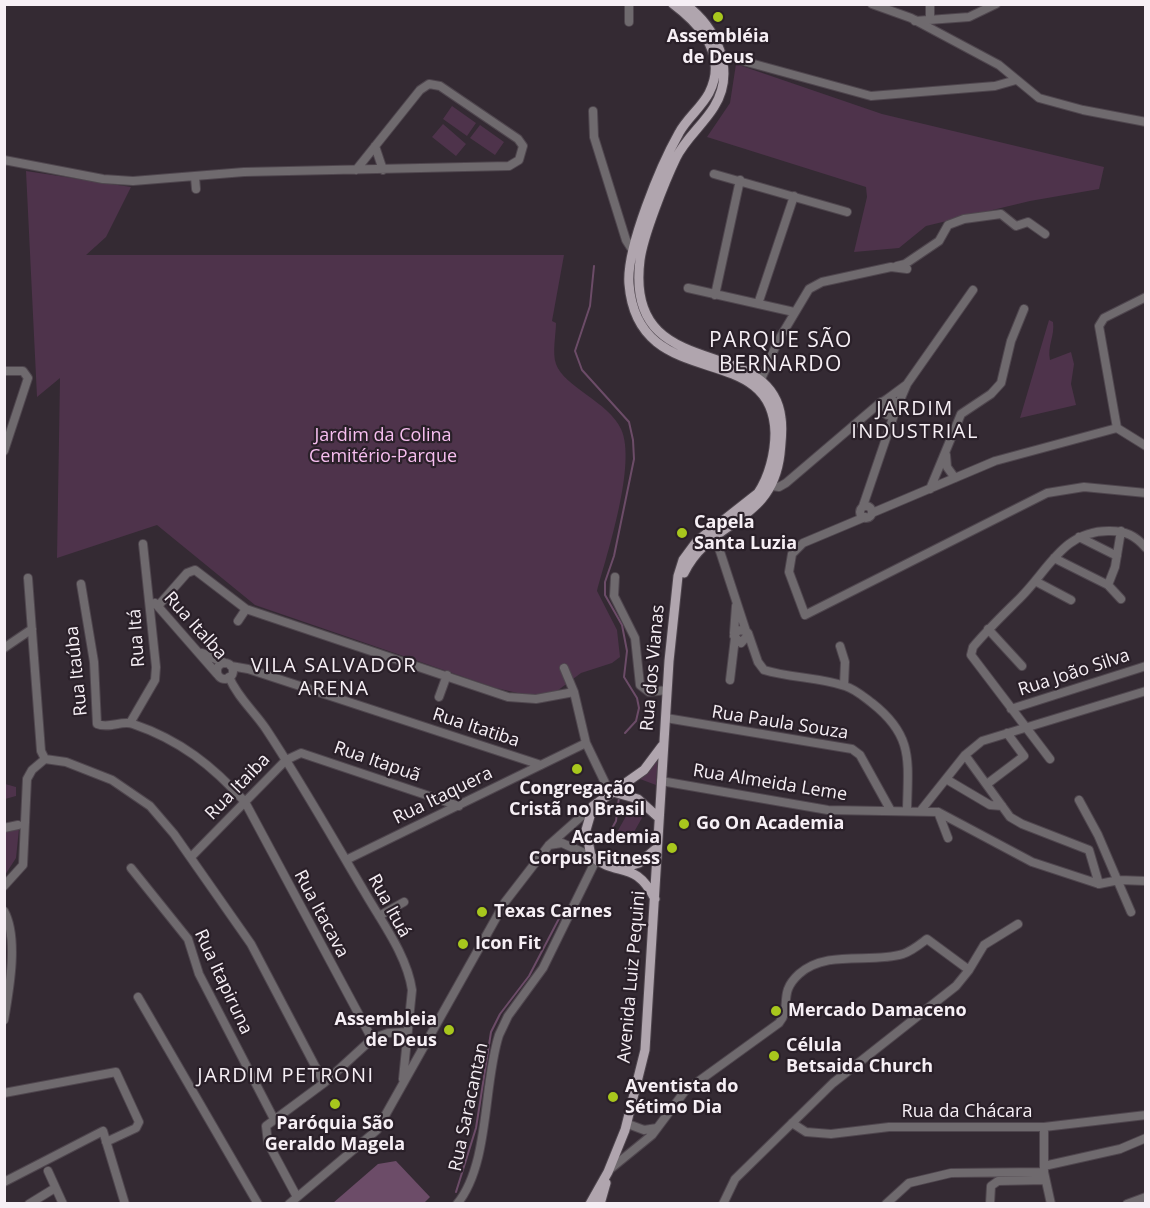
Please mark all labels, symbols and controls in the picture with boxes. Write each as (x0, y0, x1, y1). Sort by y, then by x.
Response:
marker: Assembléia de Deus (711, 10, 725, 24)
place label: Assembléia de Deus (667, 26, 769, 68)
district label: PARQUE SÃO BERNARDO (709, 328, 853, 378)
district label: JARDIM INDUSTRIAL (851, 397, 979, 444)
park label: Jardim da Colina Cemitério-Parque (309, 425, 457, 468)
place label: Capela Santa Luzia (694, 512, 797, 554)
marker: Capela Santa Luzia (675, 526, 689, 540)
street label: Rua Italba (159, 588, 231, 664)
street label: Rua dos Vianas (637, 604, 669, 732)
street label: Rua Itá (124, 608, 150, 668)
street label: Rua Itaúba (62, 625, 92, 717)
street label: Rua João Silva (1016, 645, 1132, 701)
district label: VILA SALVADOR ARENA (251, 654, 417, 701)
street label: Rua Paula Souza (710, 702, 850, 744)
street label: Rua Itatiba (430, 704, 522, 752)
street label: Rua Itapuã (331, 737, 423, 787)
street label: Rua Itaiba (201, 749, 275, 825)
street label: Rua Almeida Leme (691, 760, 849, 806)
marker: Congregação Cristã no Brasil (570, 762, 584, 776)
street label: Rua Itaquera (390, 763, 496, 829)
place label: Congregação Cristã no Brasil (509, 778, 645, 820)
place label: Go On Academia (696, 813, 844, 835)
marker: Go On Academia (677, 817, 691, 831)
place label: Academia Corpus Fitness (529, 827, 660, 870)
marker: Academia Corpus Fitness (665, 841, 679, 855)
street label: Rua Itacava (289, 867, 353, 961)
street label: Rua Ituá (363, 870, 415, 942)
street label: Avenida Luiz Pequini (614, 890, 650, 1064)
place label: Texas Carnes (494, 901, 612, 923)
marker: Texas Carnes (475, 905, 489, 919)
street label: Rua Itapiruna (189, 926, 257, 1038)
place label: Icon Fit (475, 933, 541, 955)
marker: Icon Fit (456, 937, 470, 951)
place label: Mercado Damaceno (788, 1000, 967, 1022)
marker: Mercado Damaceno (769, 1004, 783, 1018)
place label: Assembleia de Deus (334, 1009, 437, 1052)
marker: Assembleia de Deus (442, 1023, 456, 1037)
place label: Célula Betsaida Church (786, 1035, 933, 1078)
street label: Rua Saracantan (445, 1041, 493, 1173)
marker: Célula Betsaida Church (767, 1049, 781, 1063)
district label: JARDIM PETRONI (197, 1064, 375, 1088)
place label: Aventista do Sétimo Dia (625, 1076, 738, 1118)
marker: Aventista do Sétimo Dia (606, 1090, 620, 1104)
marker: Paróquia São Geraldo Magela (328, 1097, 342, 1111)
street label: Rua da Chácara (902, 1101, 1032, 1123)
place label: Paróquia São Geraldo Magela (265, 1113, 405, 1156)

